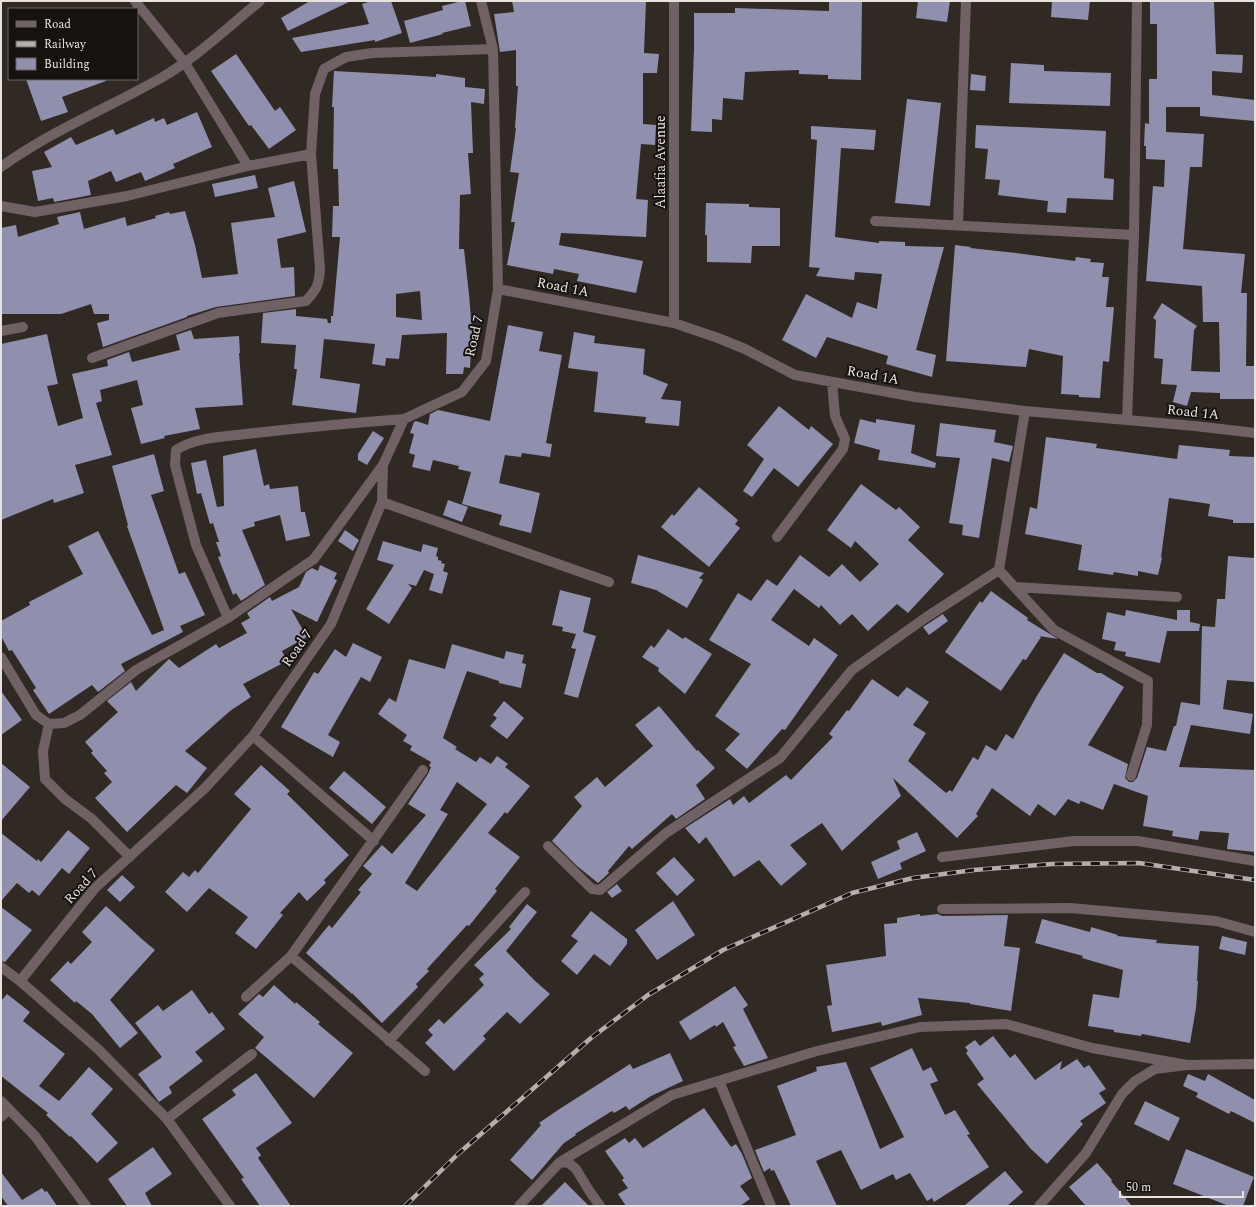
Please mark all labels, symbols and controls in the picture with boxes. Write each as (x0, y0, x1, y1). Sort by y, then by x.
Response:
legend (8, 8, 138, 80)
text: Road (44, 15, 71, 34)
text: Railway (44, 35, 87, 54)
text: Building (44, 55, 90, 74)
street label: Alaafia Avenue (650, 115, 671, 209)
street label: Road 1A (535, 272, 591, 302)
street label: Road 7 (459, 313, 489, 359)
street label: Road 1A (845, 360, 901, 390)
street label: Road 1A (1166, 399, 1221, 425)
street label: Road 7 (276, 625, 318, 671)
street label: Road 7 (59, 863, 103, 909)
scale bar (1120, 1173, 1243, 1199)
text: 50 m (1126, 1178, 1151, 1197)

